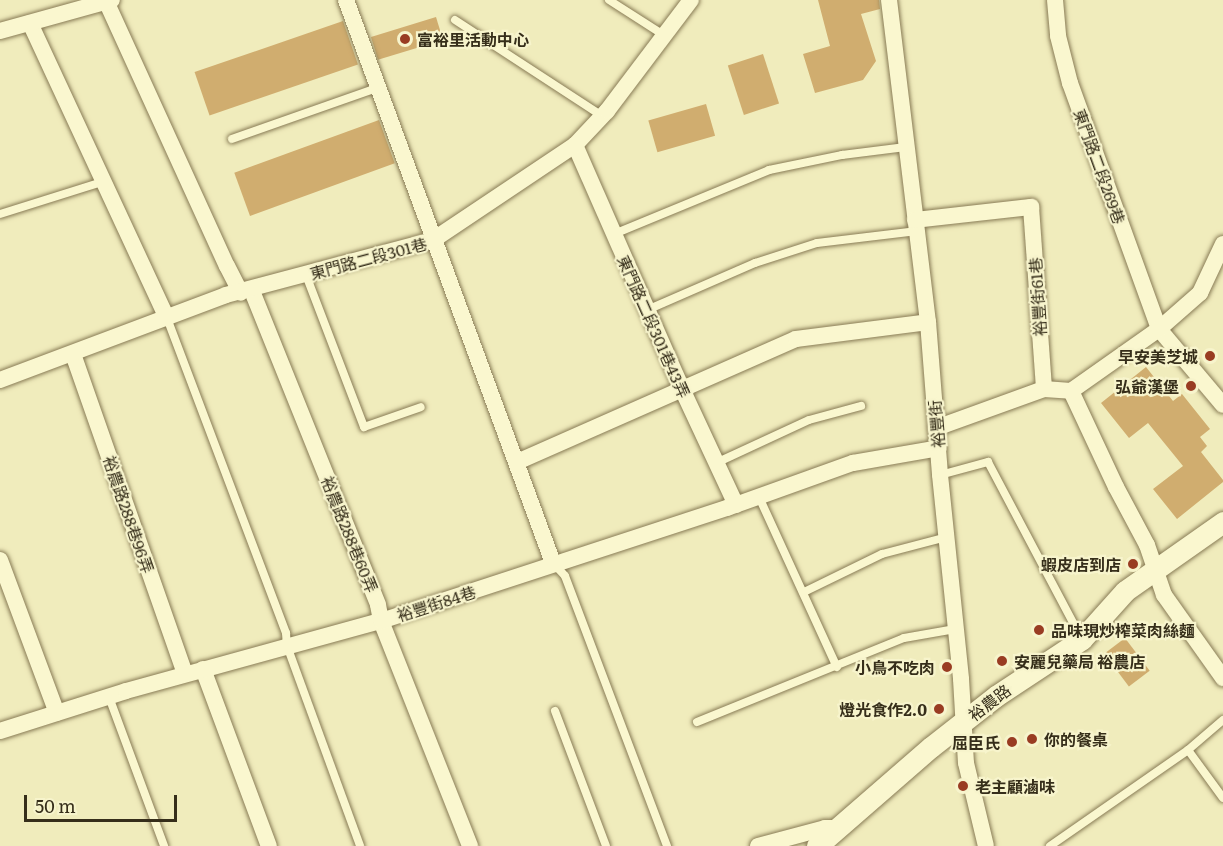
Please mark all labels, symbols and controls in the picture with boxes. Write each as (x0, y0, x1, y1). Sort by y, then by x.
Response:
place label: 富裕里活動中心 (417, 29, 529, 49)
marker: 富裕里活動中心 (398, 32, 412, 46)
street label: 東門路二段269巷 (1070, 106, 1130, 226)
street label: 東門路二段301巷 (307, 233, 429, 283)
street label: 東門路二段301巷43弄 (614, 252, 694, 400)
street label: 裕豐街61巷 (1025, 257, 1049, 337)
place label: 早安美芝城 (1118, 346, 1198, 366)
marker: 早安美芝城 (1203, 349, 1217, 363)
place label: 弘爺漢堡 (1115, 376, 1179, 396)
marker: 弘爺漢堡 (1184, 379, 1198, 393)
street label: 裕豐街 (924, 399, 948, 449)
street label: 裕農路288巷96弄 (100, 453, 158, 575)
street label: 裕農路288巷60弄 (318, 473, 382, 595)
place label: 蝦皮店到店 (1041, 554, 1121, 574)
marker: 蝦皮店到店 (1126, 557, 1140, 571)
street label: 裕豐街84巷 (394, 581, 478, 625)
place label: 品味現炒榨菜肉絲麵 (1051, 620, 1195, 640)
marker: 品味現炒榨菜肉絲麵 (1032, 623, 1046, 637)
place label: 安麗兒藥局 裕農店 (1014, 651, 1145, 671)
marker: 安麗兒藥局 裕農店 (995, 654, 1009, 668)
place label: 小鳥不吃肉 (855, 657, 935, 677)
marker: 小鳥不吃肉 (940, 660, 954, 674)
street label: 裕農路 (964, 680, 1014, 724)
place label: 燈光食作2.0 (839, 699, 927, 719)
marker: 燈光食作2.0 (932, 702, 946, 716)
place label: 你的餐桌 (1044, 729, 1108, 749)
place label: 屈臣氏 (952, 732, 1000, 752)
marker: 你的餐桌 (1025, 732, 1039, 746)
marker: 屈臣氏 (1005, 735, 1019, 749)
place label: 老主顧滷味 (975, 776, 1055, 796)
marker: 老主顧滷味 (956, 779, 970, 793)
scale bar (27, 783, 180, 821)
text: 50 m (35, 792, 76, 819)

